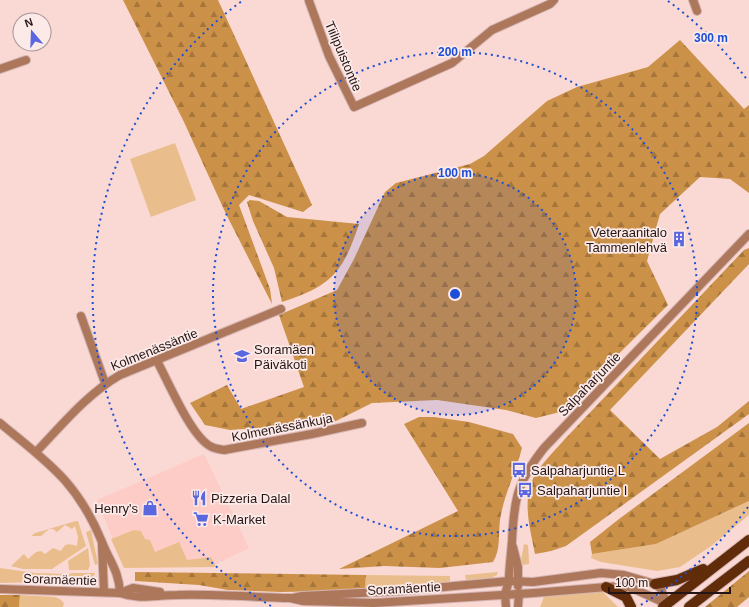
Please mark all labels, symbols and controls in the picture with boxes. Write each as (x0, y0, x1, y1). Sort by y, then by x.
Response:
north arrow (12, 12, 52, 52)
text: N (23, 16, 35, 30)
street label: Tiilipuistontie (322, 19, 365, 93)
text: 300 m (694, 31, 728, 45)
text: 200 m (438, 45, 472, 59)
text: 100 m (438, 166, 472, 180)
place label: Veteraanitalo Tammenlehvä (586, 225, 668, 255)
building icon: Veteraanitalo Tammenlehvä (670, 230, 688, 248)
centre of rings (448, 287, 462, 301)
street label: Kolmenässäntie (108, 325, 200, 374)
place label: Soramäen Päiväkoti (254, 342, 314, 372)
school or university icon: Soramäen Päiväkoti (233, 347, 251, 365)
street label: Salpaharjuntie (555, 349, 624, 419)
street label: Kolmenässänkuja (230, 410, 335, 445)
bus stop icon: Salpaharjuntie L (510, 461, 528, 479)
place label: Salpaharjuntie L (531, 463, 625, 478)
bus stop icon: Salpaharjuntie I (516, 481, 534, 499)
place label: Salpaharjuntie I (537, 483, 627, 498)
restaurant icon: Pizzeria Dalal (190, 489, 208, 507)
place label: Pizzeria Dalal (211, 491, 291, 506)
shop icon: Henry's (141, 499, 159, 517)
place label: Henry's (94, 501, 138, 516)
supermarket icon: K-Market (192, 510, 210, 528)
place label: K-Market (213, 512, 266, 527)
scale bar (609, 569, 730, 595)
street label: Soramäentie (23, 571, 97, 588)
text: 100 m (615, 576, 648, 590)
street label: Soramäentie (367, 579, 441, 598)

